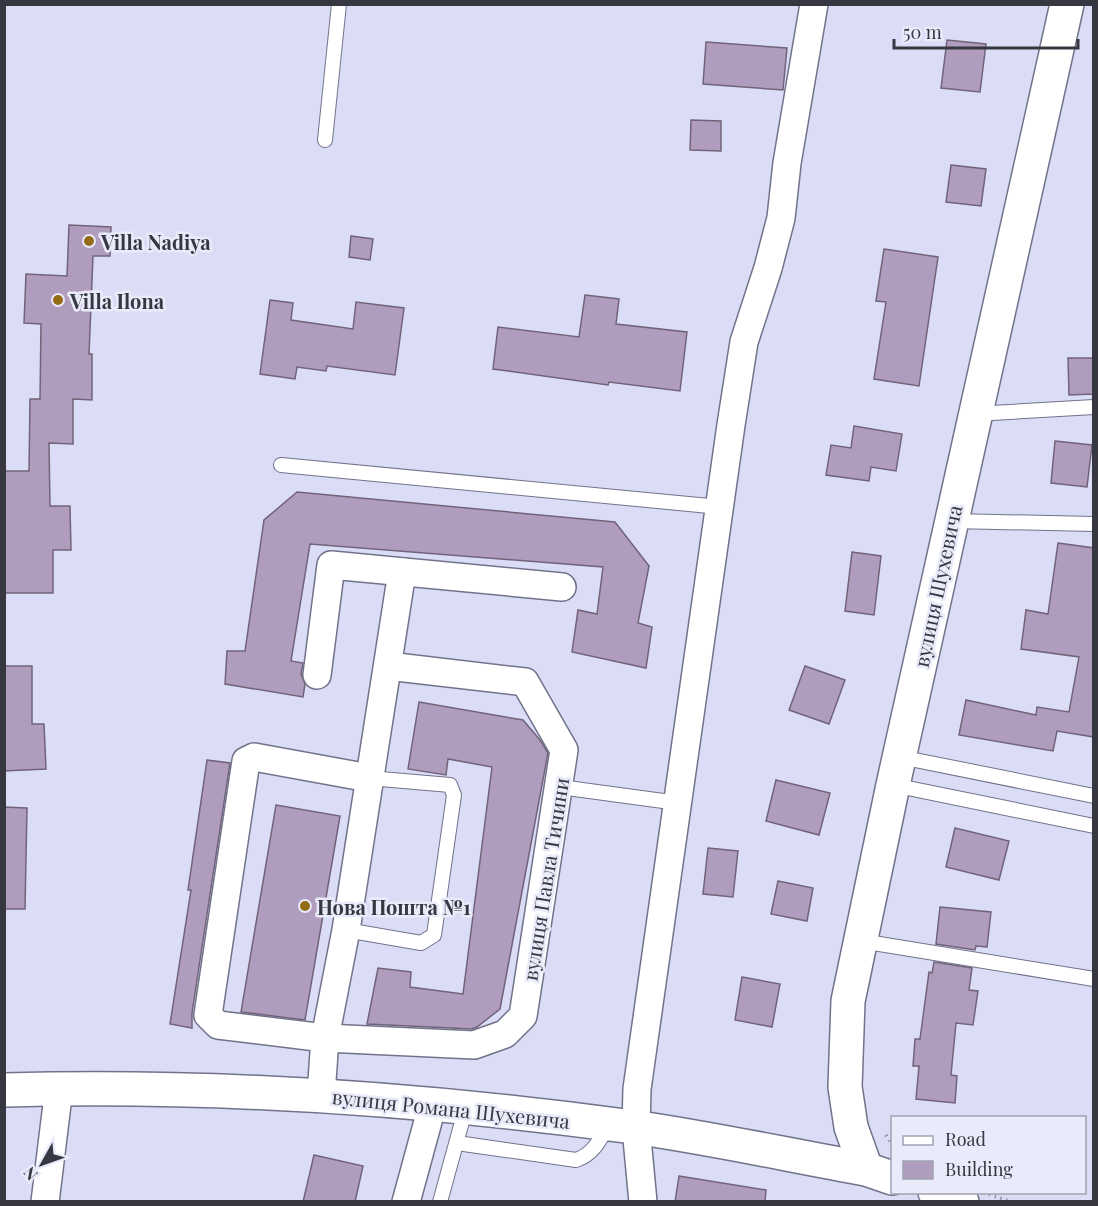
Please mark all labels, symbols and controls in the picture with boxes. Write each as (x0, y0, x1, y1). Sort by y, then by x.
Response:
scale bar (894, 12, 1078, 50)
text: 50 m (903, 20, 942, 44)
place label: Villa Nadiya (100, 228, 211, 255)
marker: Villa Nadiya (82, 234, 96, 248)
place label: Villa Ilona (69, 287, 165, 314)
marker: Villa Ilona (51, 293, 65, 307)
street label: вулиця Шухевича (907, 502, 967, 670)
street label: вулиця Павла Тичини (516, 775, 574, 983)
place label: Нова Пошта №1 (317, 893, 471, 920)
marker: Нова Пошта №1 (298, 899, 312, 913)
street label: вулиця Романа Шухевича (331, 1082, 571, 1134)
legend (891, 1116, 1086, 1194)
text: Road (945, 1127, 986, 1151)
north arrow (12, 1134, 72, 1194)
text: Building (945, 1157, 1013, 1181)
text: N (18, 1162, 42, 1185)

